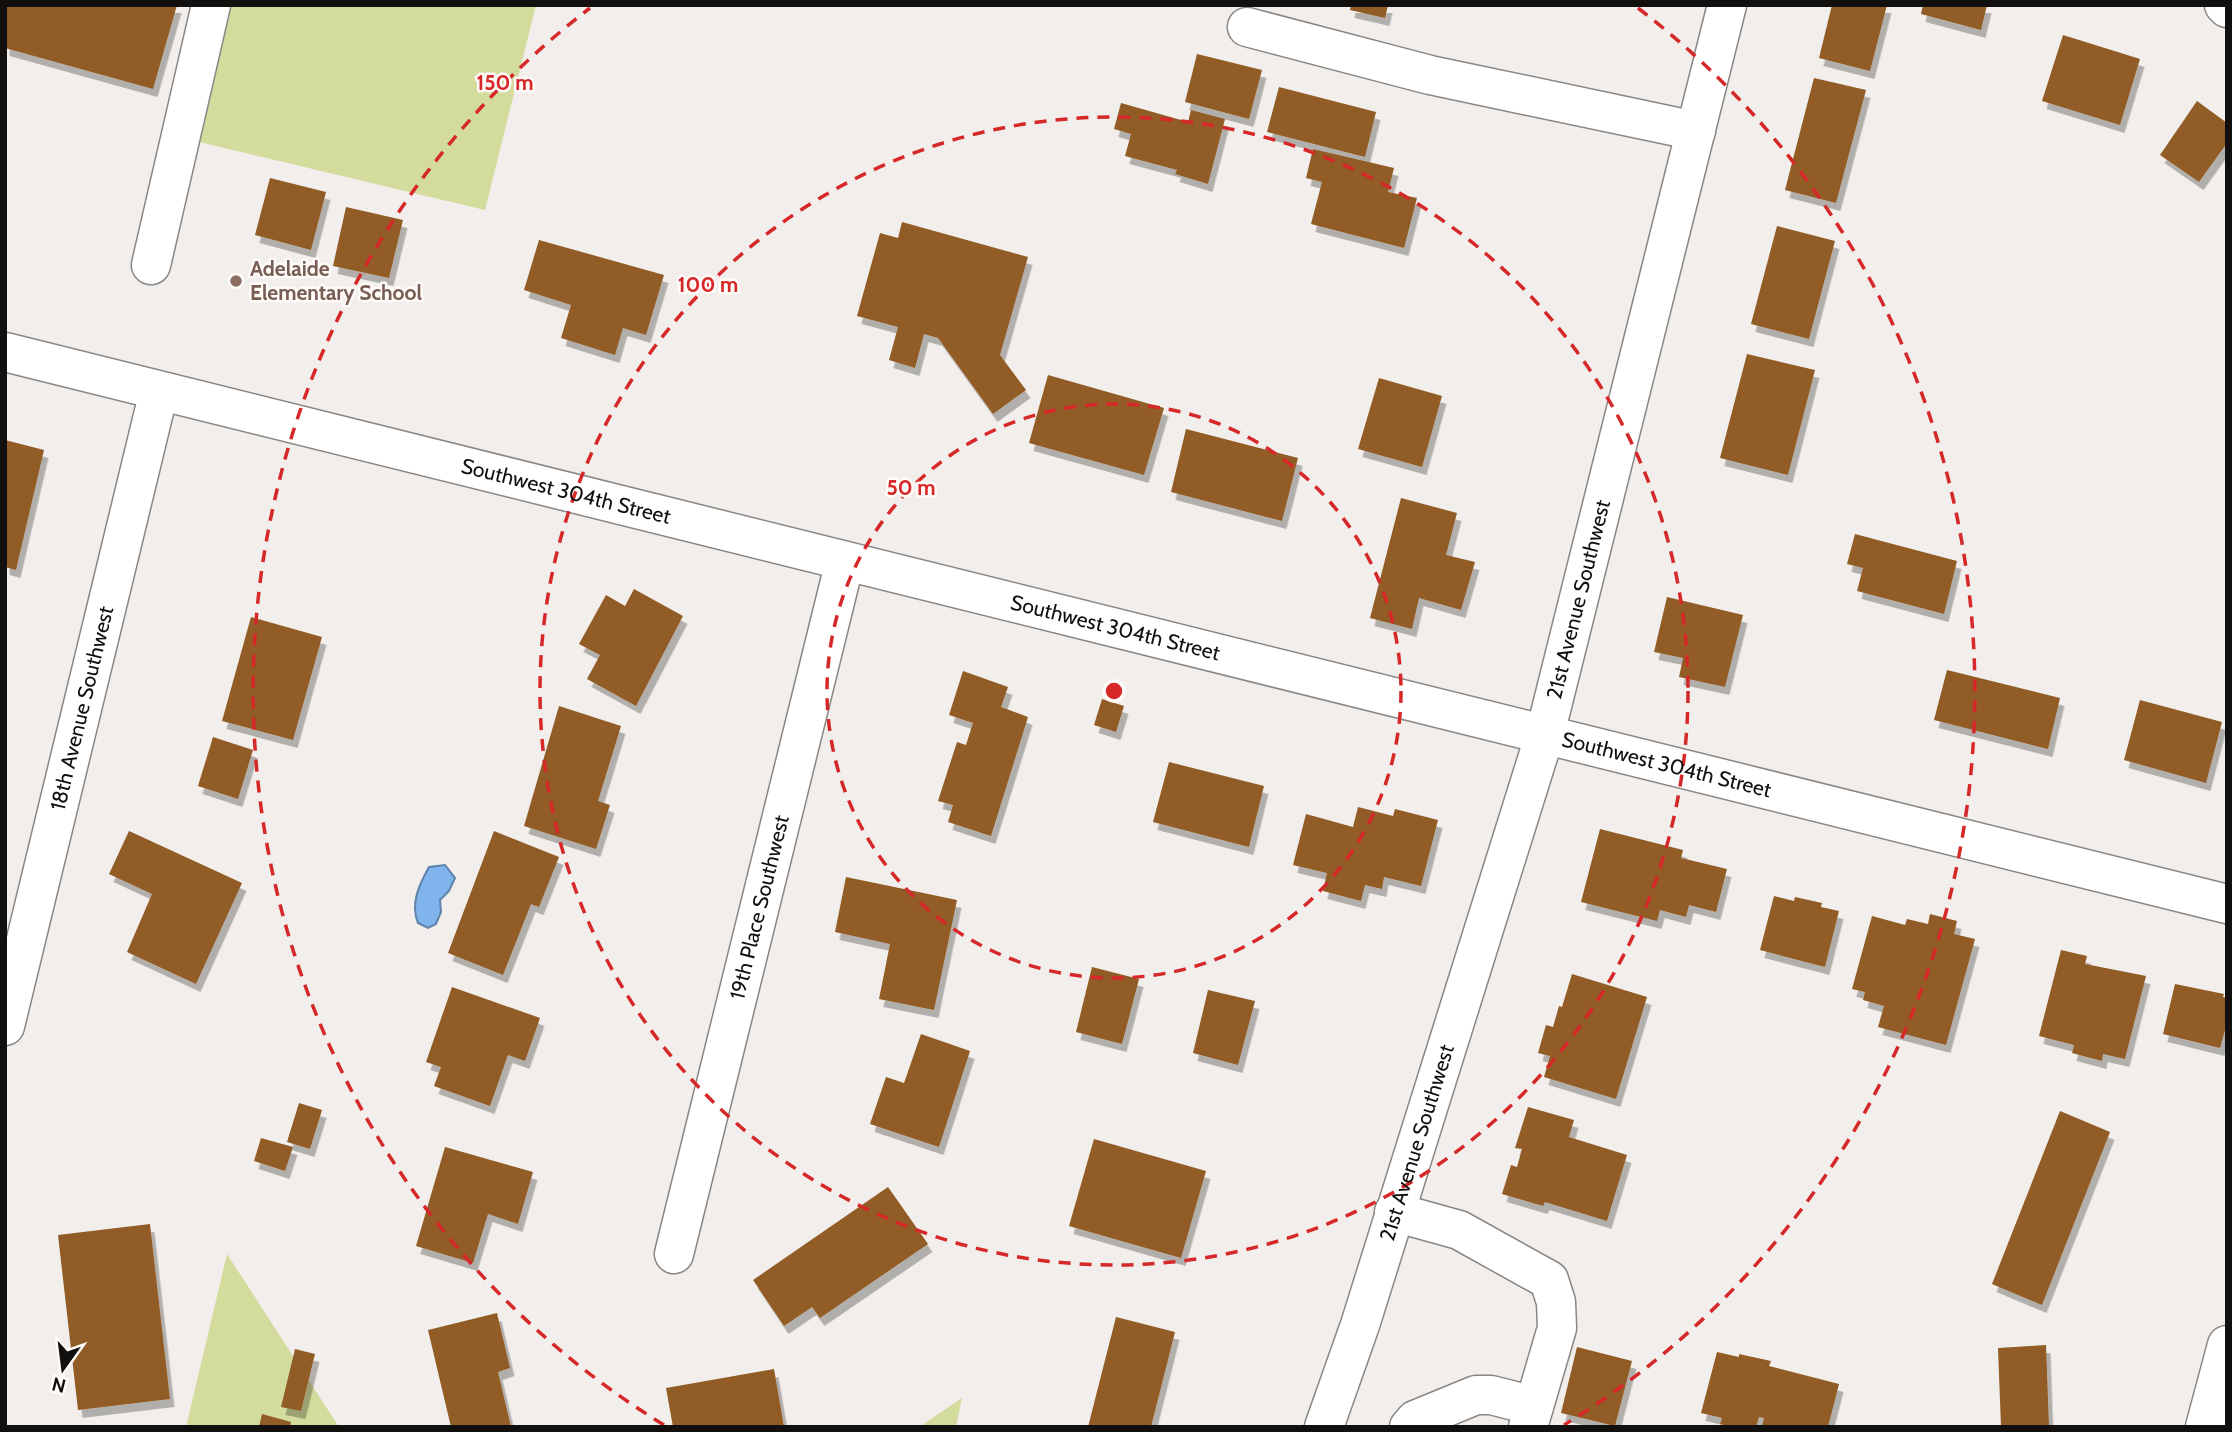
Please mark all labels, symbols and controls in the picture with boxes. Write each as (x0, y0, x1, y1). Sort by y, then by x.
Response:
text: 150 m (477, 70, 533, 95)
place label: Adelaide Elementary School (250, 256, 423, 305)
text: 100 m (678, 272, 738, 297)
marker: Adelaide Elementary School (228, 273, 244, 289)
street label: Southwest 304th Street (459, 453, 673, 529)
text: 50 m (886, 475, 936, 500)
street label: 21st Avenue Southwest (1541, 497, 1615, 702)
street label: Southwest 304th Street (1008, 589, 1223, 665)
street label: 18th Avenue Southwest (45, 604, 118, 813)
centre of rings (1102, 679, 1126, 703)
street label: Southwest 304th Street (1559, 726, 1774, 802)
street label: 19th Place Southwest (724, 813, 794, 1002)
street label: 21st Avenue Southwest (1374, 1041, 1459, 1244)
north arrow (28, 1334, 98, 1404)
text: N (50, 1372, 68, 1398)

